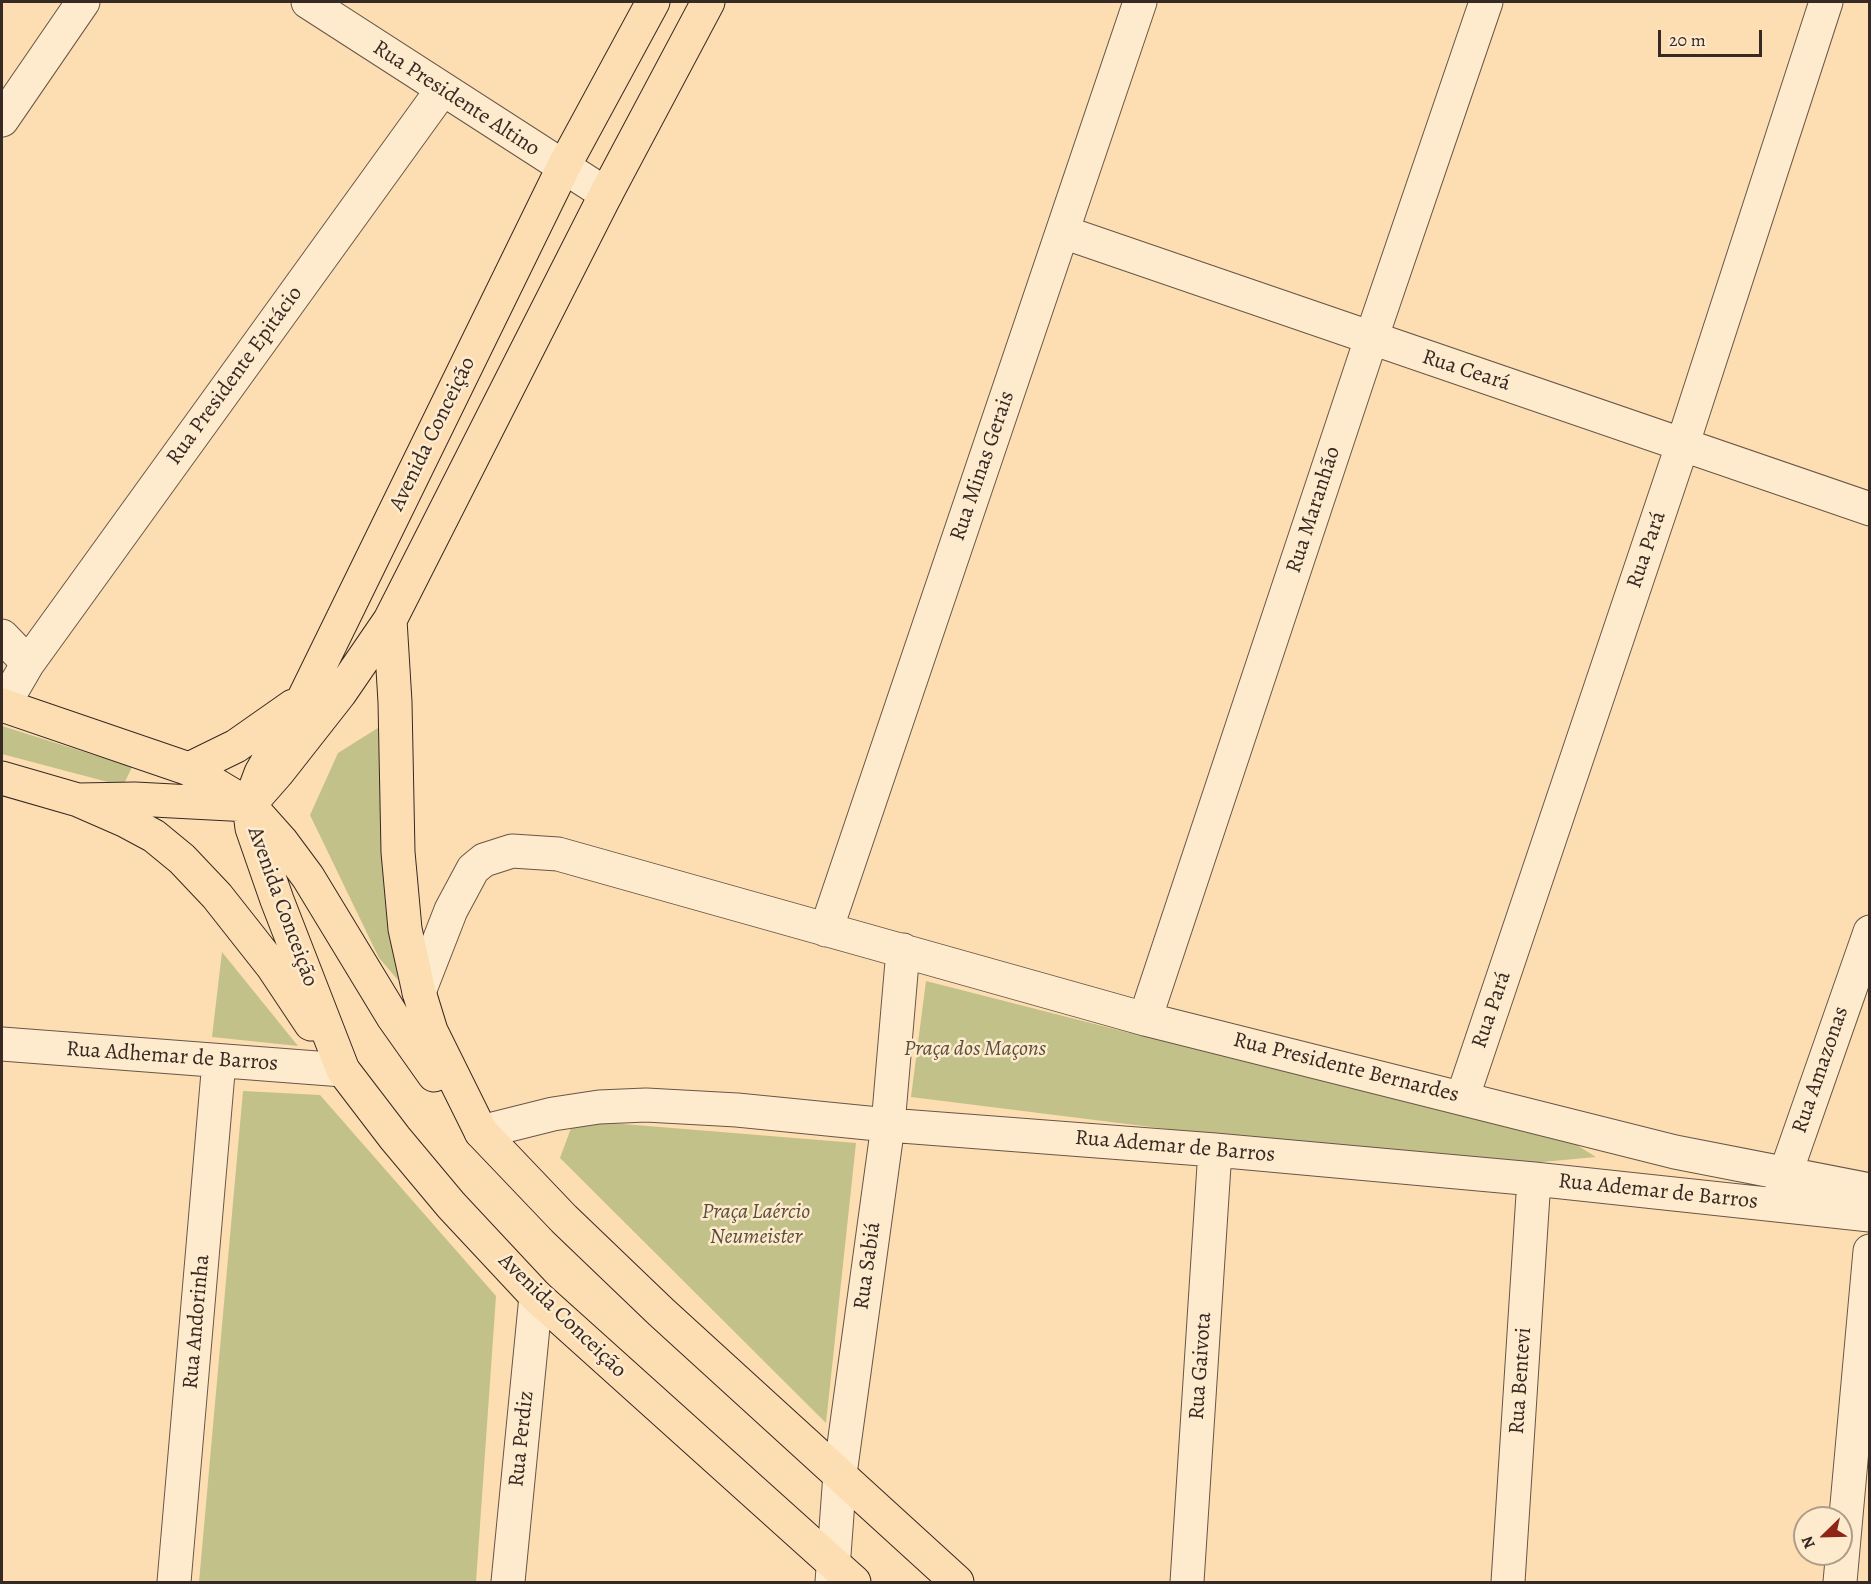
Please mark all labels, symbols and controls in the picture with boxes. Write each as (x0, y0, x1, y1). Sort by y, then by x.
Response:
scale bar (1661, 18, 1764, 56)
text: 20 m (1669, 28, 1706, 52)
street label: Rua Presidente Altino (368, 35, 544, 163)
street label: Rua Presidente Epitácio (161, 282, 309, 470)
street label: Rua Ceará (1419, 344, 1513, 398)
street label: Avenida Conceição (384, 353, 482, 515)
street label: Rua Minas Gerais (945, 387, 1021, 545)
street label: Rua Maranhão (1281, 443, 1347, 577)
street label: Rua Pará (1622, 508, 1672, 592)
street label: Avenida Conceição (241, 824, 323, 990)
street label: Rua Pará (1467, 968, 1517, 1052)
street label: Rua Amazonas (1787, 1003, 1855, 1137)
street label: Rua Presidente Bernardes (1230, 1027, 1462, 1109)
street label: Rua Adhemar de Barros (65, 1036, 279, 1078)
park label: Praça dos Maçons (904, 1037, 1046, 1063)
street label: Rua Ademar de Barros (1074, 1125, 1276, 1169)
street label: Rua Ademar de Barros (1557, 1168, 1759, 1216)
park label: Praça Laércio Neumeister (702, 1200, 810, 1252)
street label: Rua Sabiá (849, 1220, 887, 1312)
street label: Avenida Conceição (492, 1248, 632, 1384)
street label: Rua Andorinha (178, 1254, 216, 1390)
street label: Rua Gaivota (1184, 1311, 1218, 1421)
street label: Rua Bentevi (1504, 1327, 1538, 1435)
street label: Rua Perdiz (504, 1390, 540, 1488)
north arrow (1793, 1506, 1853, 1566)
text: N (1796, 1533, 1821, 1552)

